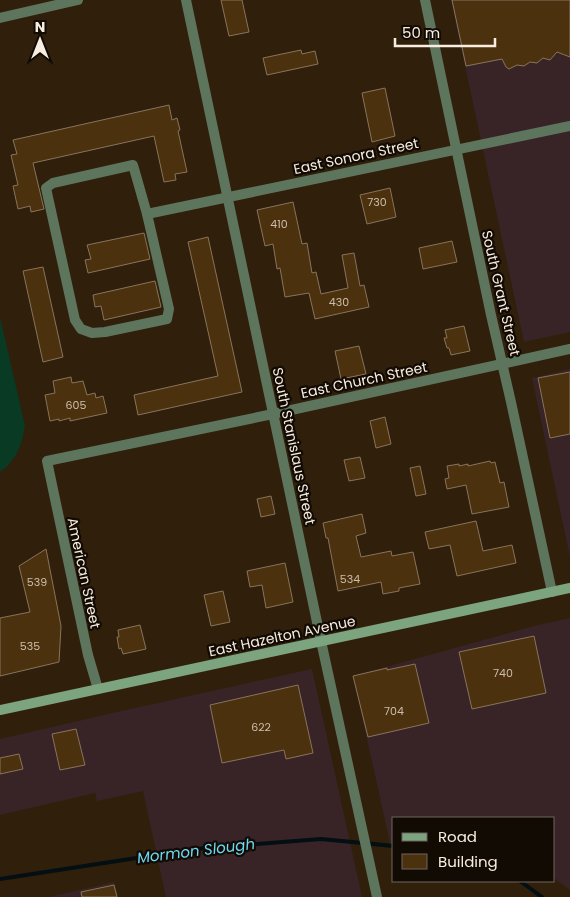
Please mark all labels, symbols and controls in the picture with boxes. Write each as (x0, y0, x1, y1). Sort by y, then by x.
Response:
north arrow (15, 15, 65, 65)
scale bar (395, 15, 495, 47)
text: N (35, 17, 45, 37)
text: 50 m (402, 22, 440, 43)
street label: East Sonora Street (292, 133, 420, 179)
house number: 730 (367, 194, 387, 210)
house number: 410 (270, 216, 288, 232)
street label: South Grant Street (477, 228, 525, 358)
house number: 430 (329, 294, 349, 310)
street label: East Church Street (299, 357, 429, 403)
street label: South Stanislaus Street (268, 366, 320, 526)
house number: 605 (66, 397, 86, 413)
street label: American Street (62, 516, 106, 630)
house number: 534 (340, 571, 360, 587)
house number: 539 (27, 574, 47, 590)
street label: East Hazelton Avenue (207, 611, 358, 661)
house number: 535 (20, 638, 40, 654)
house number: 740 (493, 665, 513, 681)
house number: 704 (384, 703, 404, 719)
house number: 622 (251, 719, 271, 735)
legend (392, 817, 555, 882)
text: Road (438, 826, 477, 847)
water label: Mormon Slough (136, 833, 256, 868)
text: Building (438, 851, 498, 872)

